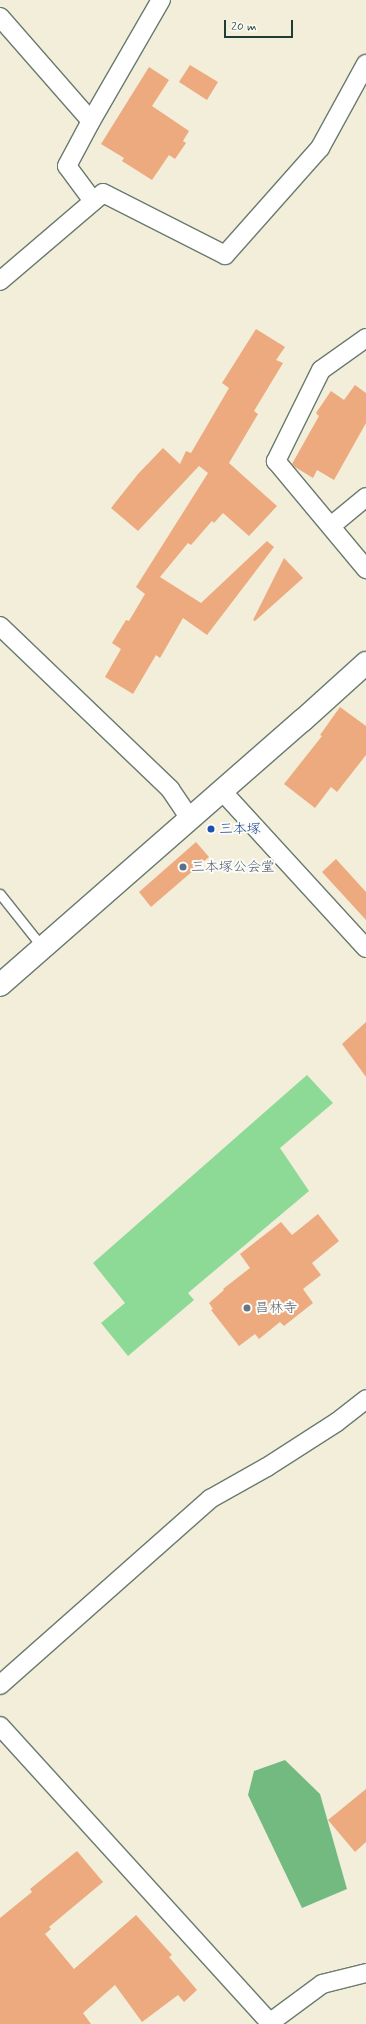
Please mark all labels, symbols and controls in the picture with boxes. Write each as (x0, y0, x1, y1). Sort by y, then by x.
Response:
scale bar (226, 12, 295, 38)
text: 20 m (231, 19, 257, 35)
place label: 三本塚 (219, 821, 261, 837)
marker: 三本塚 (206, 824, 216, 834)
place label: 三本塚公会堂 (191, 859, 275, 875)
marker: 三本塚公会堂 (178, 862, 188, 872)
place label: 昌林寺 (255, 1300, 297, 1316)
marker: 昌林寺 (242, 1303, 252, 1313)

